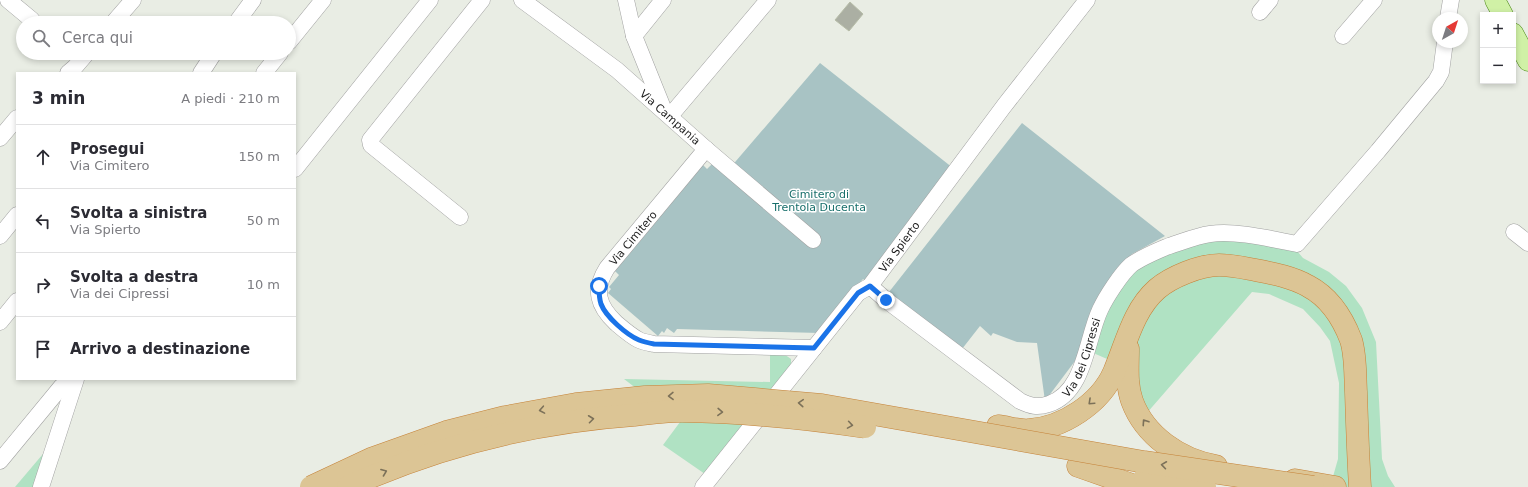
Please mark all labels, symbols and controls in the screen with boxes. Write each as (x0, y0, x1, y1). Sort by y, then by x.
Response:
north arrow (1432, 12, 1468, 48)
map controls (1480, 12, 1516, 84)
button: + (1480, 12, 1516, 48)
search box (16, 16, 296, 60)
icon: search (30, 27, 52, 49)
text: Cerca qui (62, 29, 133, 47)
button: − (1480, 48, 1516, 84)
street label: Via Campania (637, 87, 703, 148)
text: 3 min (32, 88, 85, 108)
text: A piedi · 210 m (181, 91, 280, 106)
text: Prosegui (70, 140, 144, 158)
icon: ahead (32, 146, 54, 168)
text: 150 m (238, 149, 280, 164)
text: Via Cimitero (70, 158, 149, 173)
park label: Cimitero di Trentola Ducenta (771, 188, 866, 214)
text: Svolta a sinistra (70, 204, 207, 222)
street label: Via Cimitero (607, 208, 660, 268)
icon: left (32, 210, 54, 232)
text: 50 m (247, 213, 280, 228)
street label: Via Spierto (876, 219, 923, 275)
text: Via Spierto (70, 222, 141, 237)
text: Svolta a destra (70, 268, 198, 286)
icon: right (32, 274, 54, 296)
text: 10 m (247, 277, 280, 292)
route start (590, 277, 608, 295)
text: Via dei Cipressi (70, 286, 169, 301)
route end (877, 291, 895, 309)
street label: Via dei Cipressi (1060, 316, 1103, 400)
icon: arrive (32, 338, 54, 360)
text: Arrivo a destinazione (70, 340, 250, 358)
one-way arrow (668, 392, 674, 400)
one-way arrow (1088, 398, 1095, 405)
one-way arrow (798, 399, 804, 408)
one-way arrow (539, 405, 545, 414)
one-way arrow (717, 408, 723, 417)
one-way arrow (588, 415, 594, 424)
one-way arrow (847, 420, 853, 429)
one-way arrow (1143, 420, 1150, 427)
one-way arrow (1161, 461, 1167, 470)
one-way arrow (381, 468, 388, 476)

